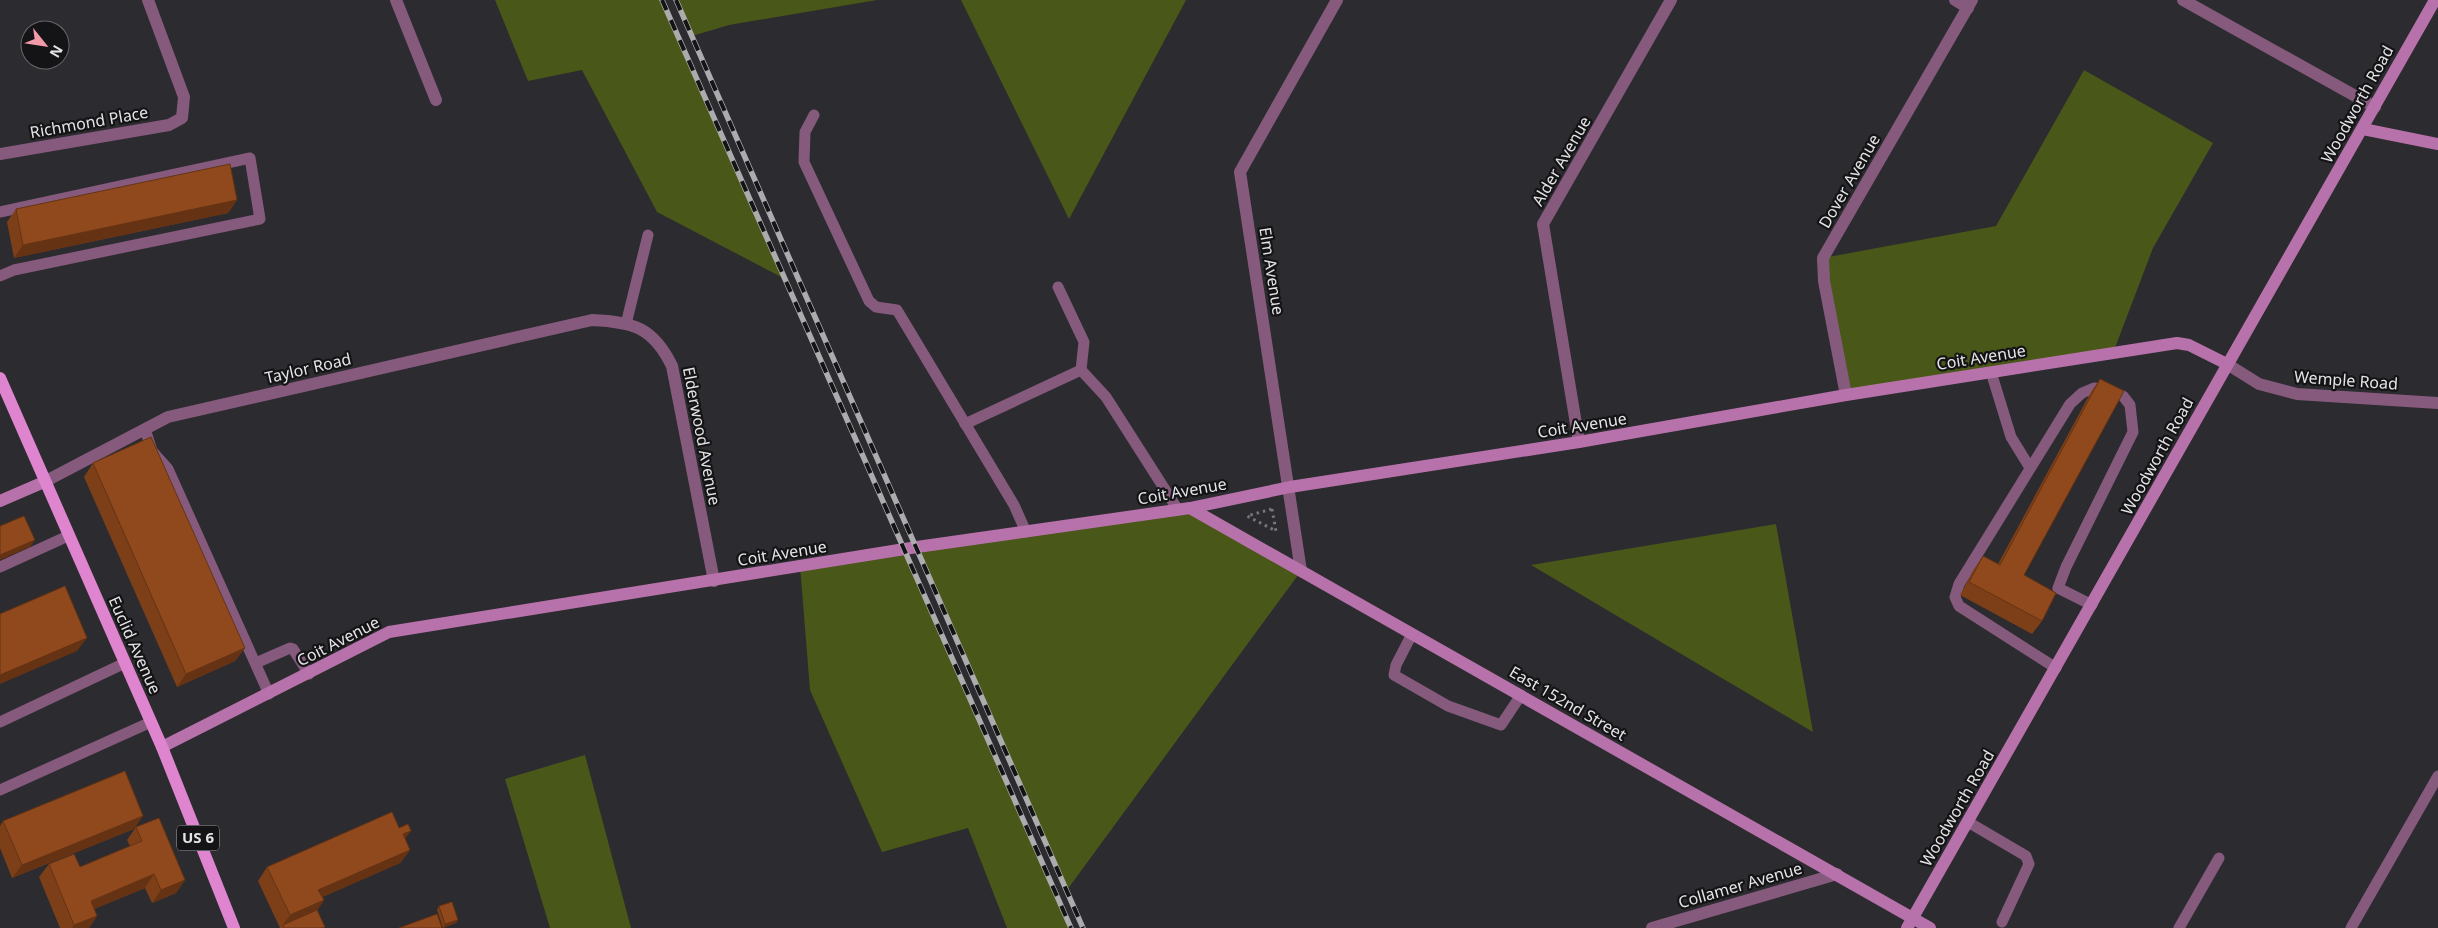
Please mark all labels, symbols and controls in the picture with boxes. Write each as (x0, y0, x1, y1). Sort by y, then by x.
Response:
north arrow (20, 20, 70, 70)
street label: Woodworth Road (2316, 41, 2398, 167)
text: N (46, 42, 68, 61)
street label: Richmond Place (28, 101, 150, 143)
street label: Alder Avenue (1526, 112, 1596, 210)
street label: Dover Avenue (1813, 130, 1885, 232)
street label: Elm Avenue (1254, 226, 1290, 316)
street label: Coit Avenue (1935, 339, 2027, 375)
street label: Taylor Road (263, 347, 353, 389)
street label: Elderwood Avenue (678, 365, 726, 507)
street label: Wemple Road (2293, 365, 2399, 395)
street label: Woodworth Road (2116, 393, 2198, 519)
street label: Coit Avenue (1536, 407, 1628, 443)
street label: Coit Avenue (1136, 472, 1228, 510)
street label: Coit Avenue (736, 535, 828, 571)
street label: Euclid Avenue (104, 593, 166, 697)
street label: Coit Avenue (293, 611, 383, 671)
street label: East 152nd Street (1506, 661, 1631, 746)
street label: Woodworth Road (1915, 746, 1999, 870)
road number: US 6 (177, 826, 219, 850)
street label: Collamer Avenue (1675, 857, 1805, 913)

